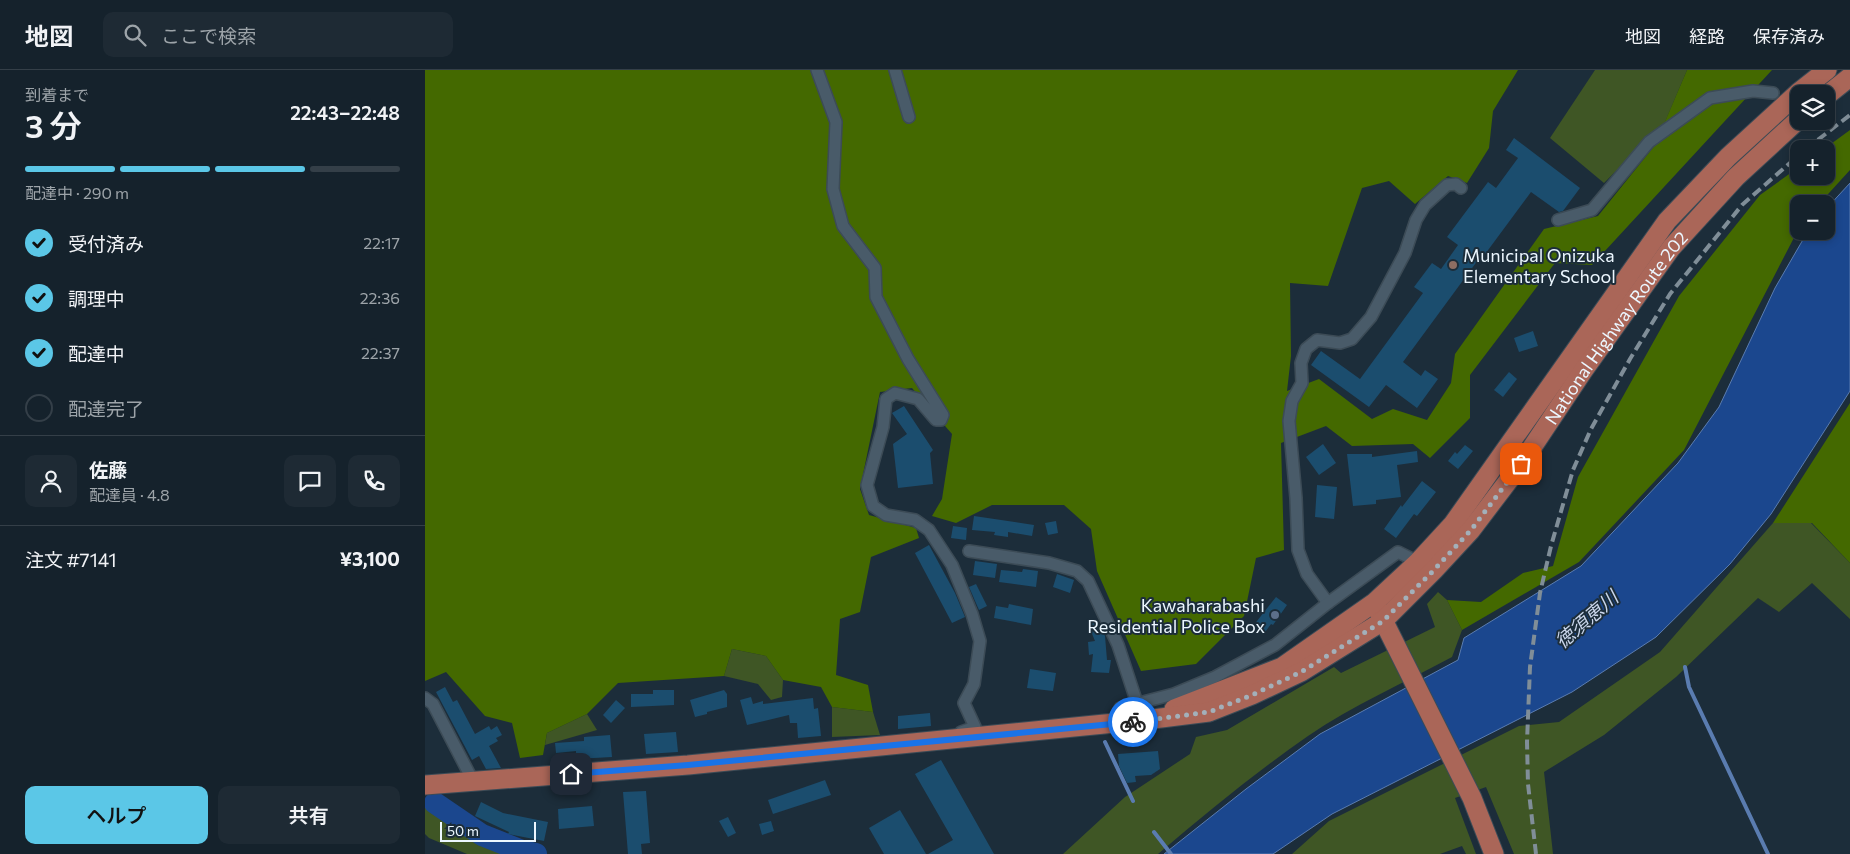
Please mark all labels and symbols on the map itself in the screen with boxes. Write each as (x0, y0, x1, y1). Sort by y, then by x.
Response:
street label: National Highway Route 202 (1540, 226, 1692, 428)
place label: Municipal Onizuka Elementary School (1463, 244, 1616, 287)
marker: Municipal Onizuka Elementary School (1447, 259, 1459, 271)
pin (1500, 443, 1542, 485)
water label: 徳須恵川 (1550, 584, 1624, 653)
place label: Kawaharabashi Residential Police Box (1087, 594, 1265, 637)
marker: Kawaharabashi Residential Police Box (1269, 609, 1281, 621)
courier (1108, 697, 1158, 747)
pin (550, 753, 592, 795)
scale bar (440, 819, 536, 842)

